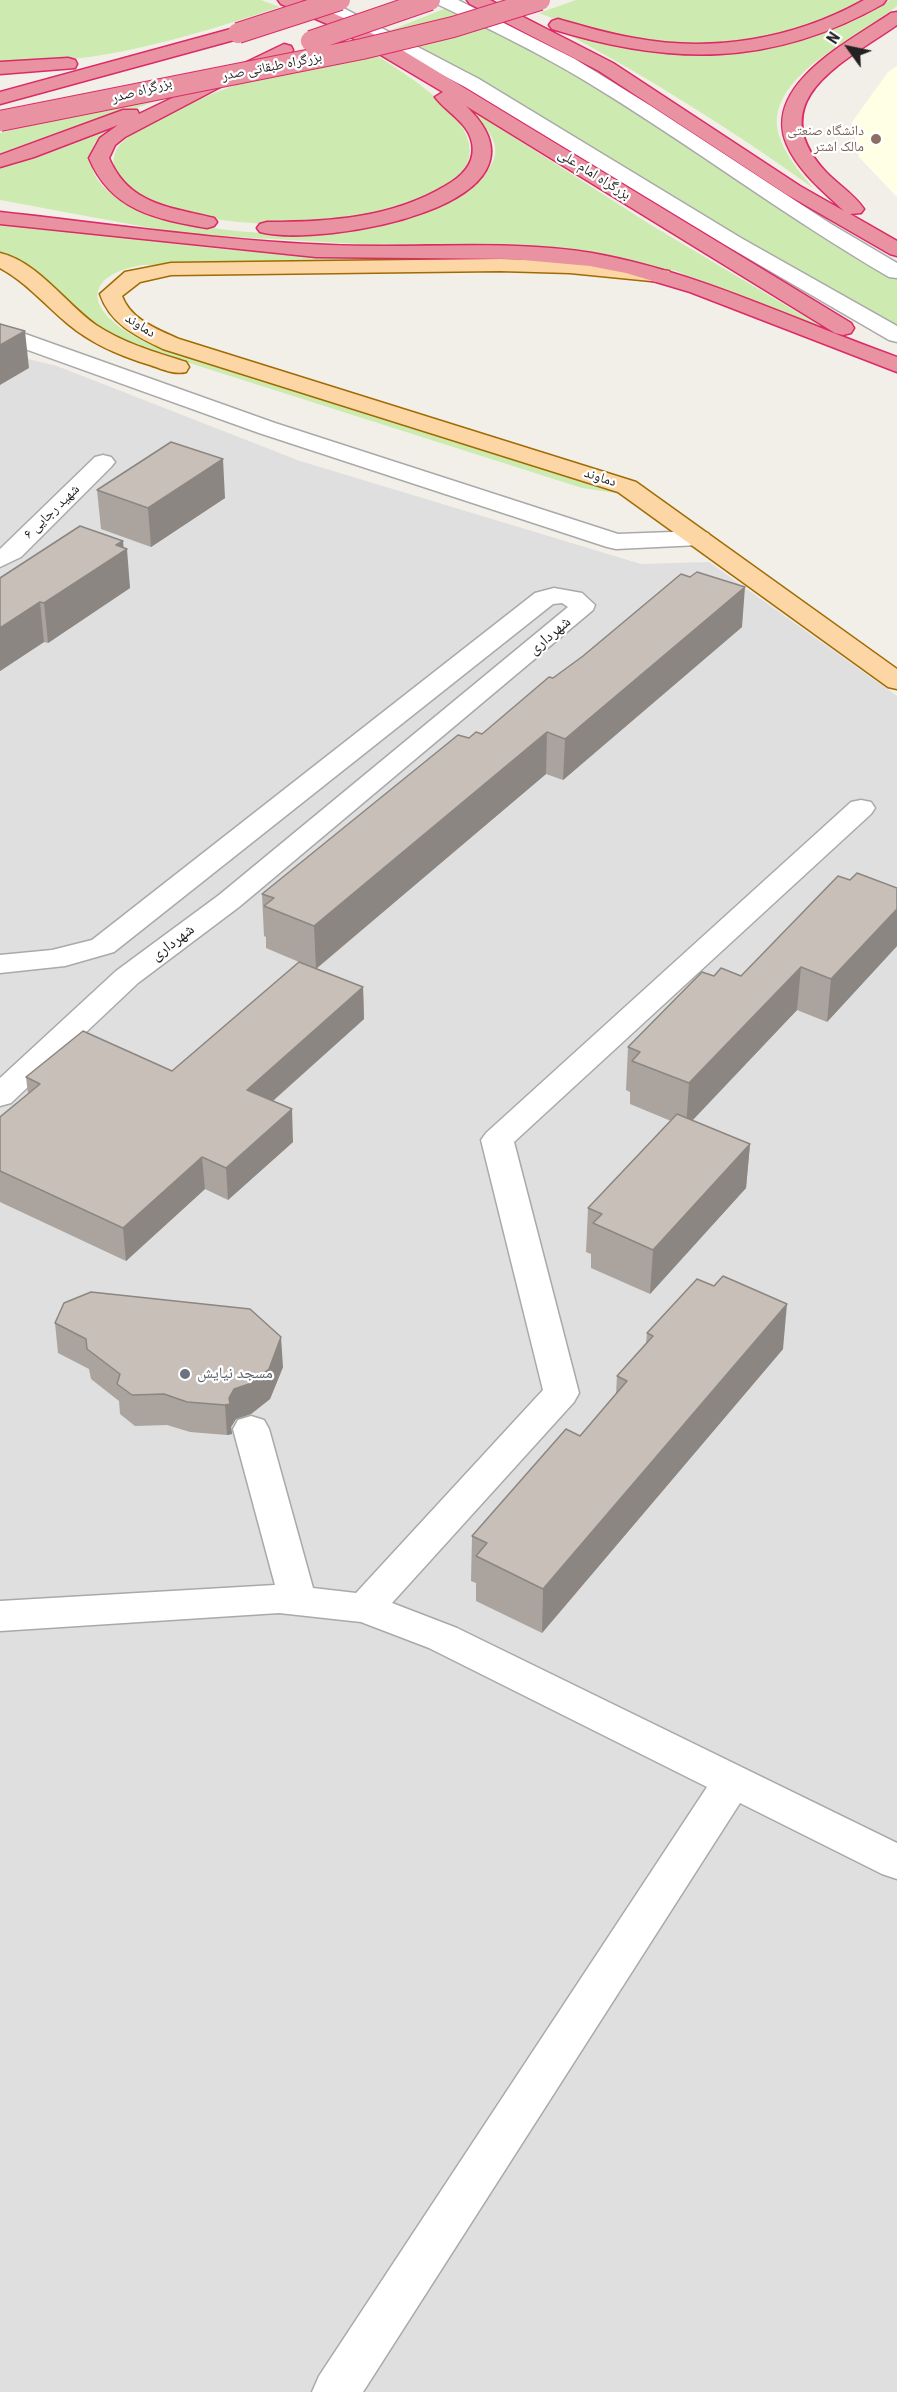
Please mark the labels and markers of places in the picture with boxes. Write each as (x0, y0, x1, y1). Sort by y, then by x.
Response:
place label: دانشگاه صنعتی مالک اشتر (787, 123, 864, 156)
marker: دانشگاه صنعتی مالک اشتر (869, 132, 883, 146)
place label: مسجد نیایش (197, 1364, 273, 1384)
marker: مسجد نیایش (178, 1367, 192, 1381)

